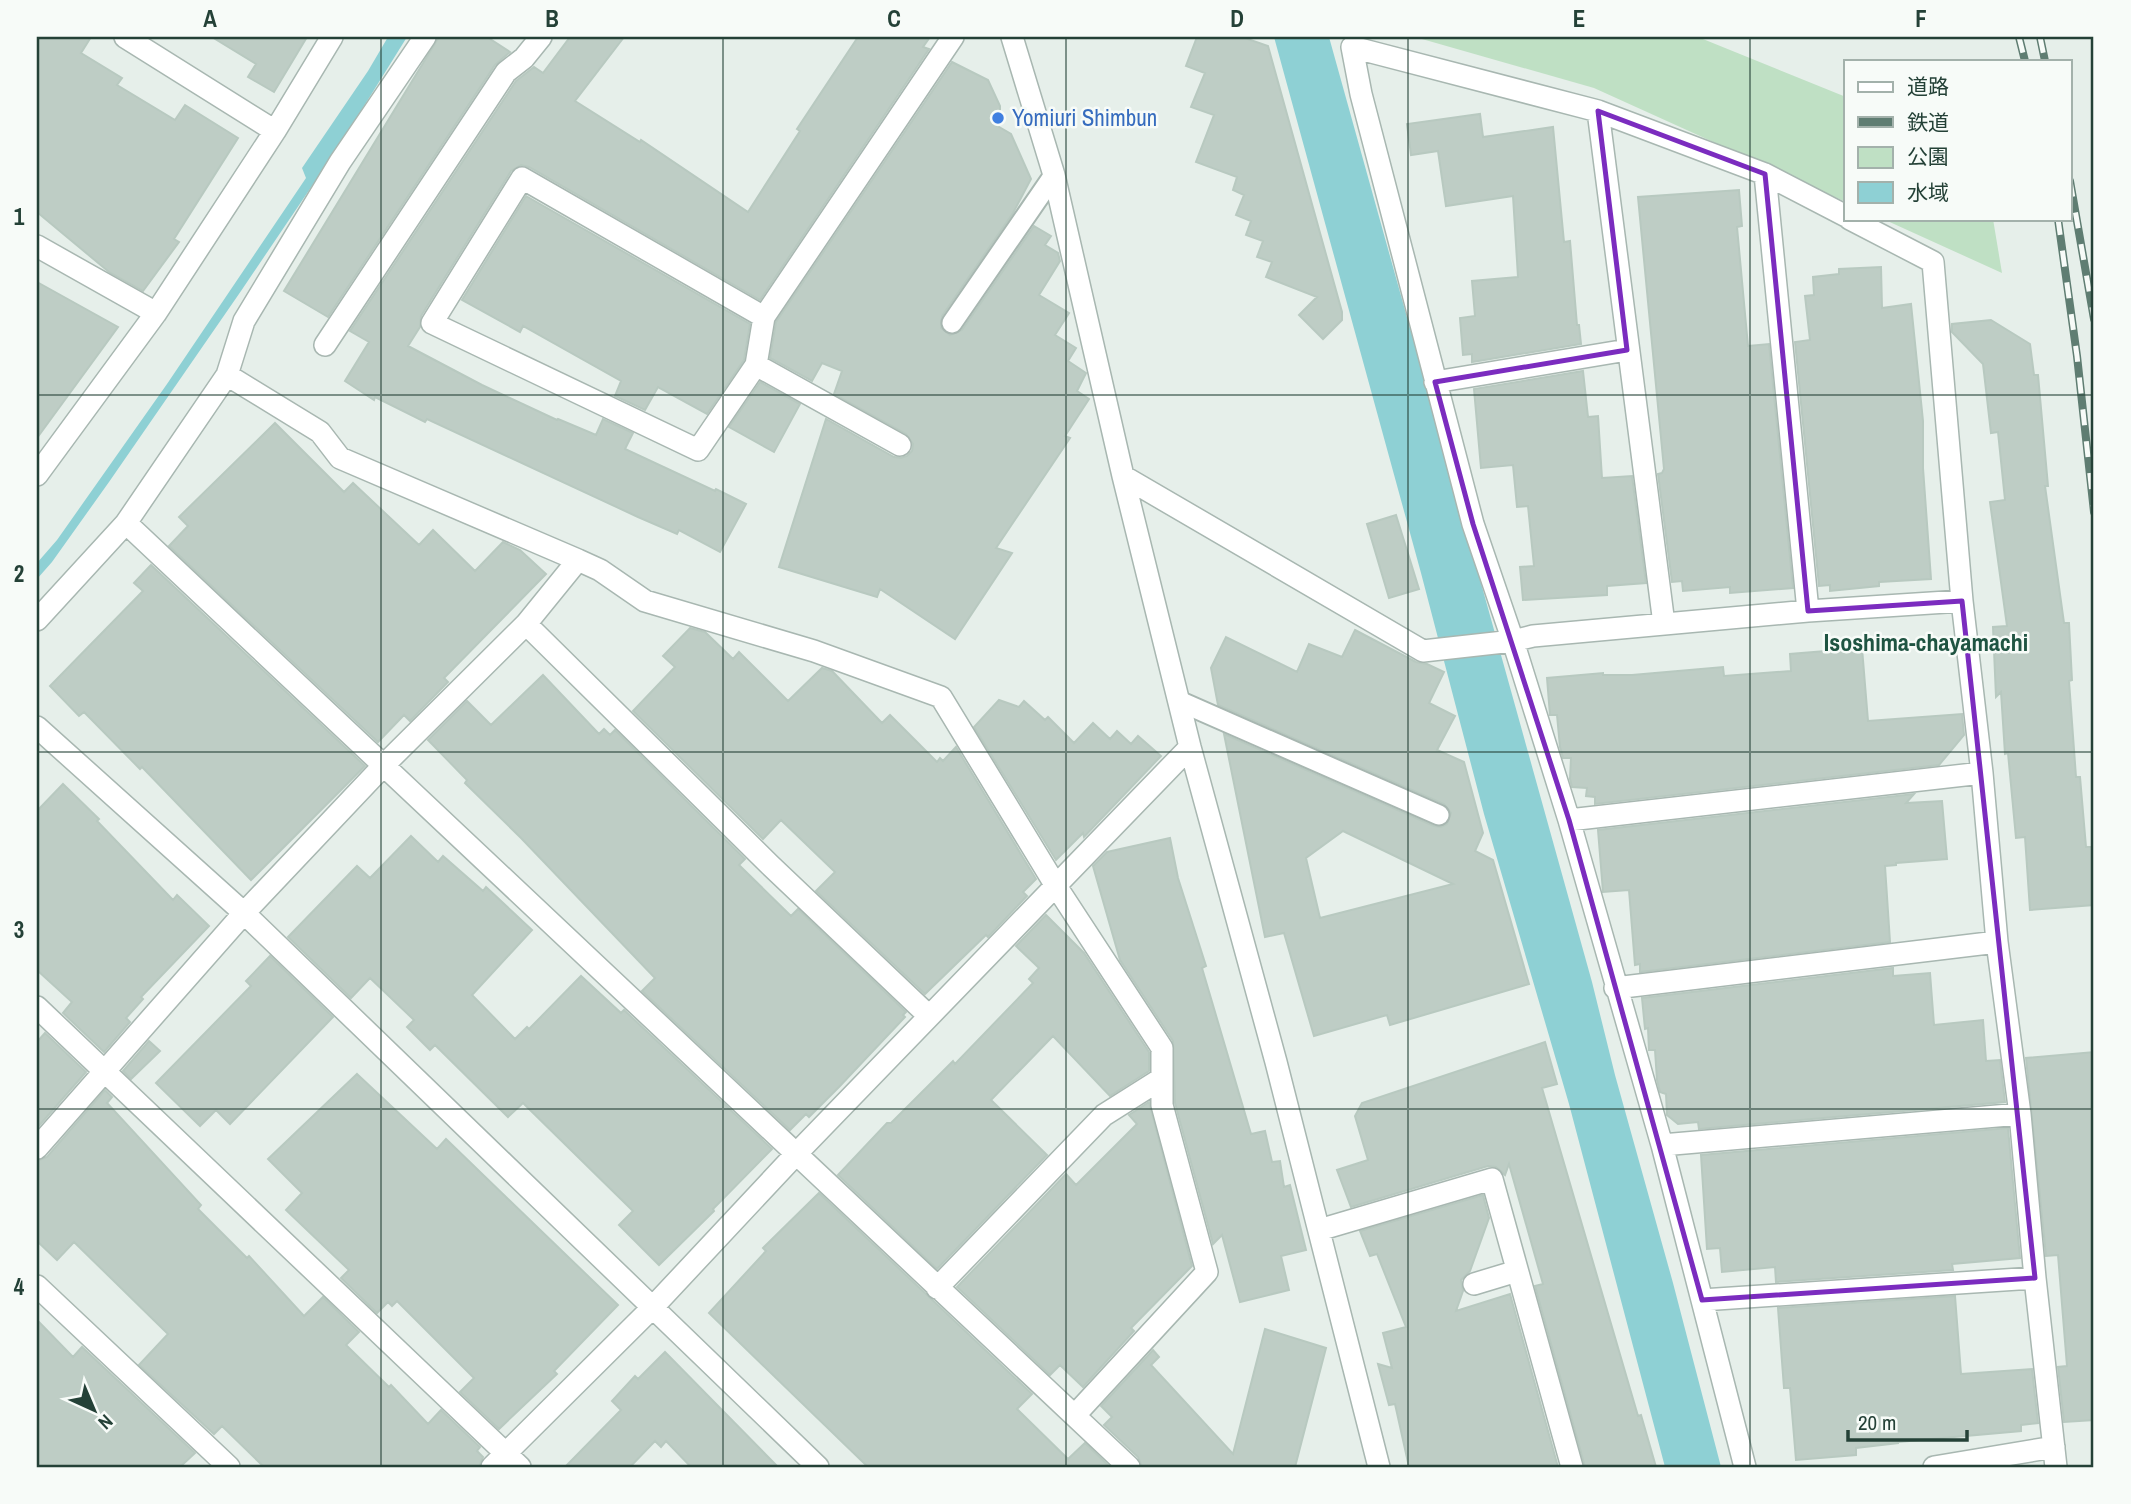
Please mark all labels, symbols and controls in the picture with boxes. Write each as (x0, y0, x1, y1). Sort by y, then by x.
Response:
text: A (203, 3, 217, 34)
text: B (545, 3, 559, 34)
text: C (887, 3, 901, 34)
text: D (1230, 3, 1244, 34)
text: E (1573, 3, 1585, 34)
text: F (1915, 3, 1927, 34)
legend (1844, 60, 2072, 220)
text: 道路 (1907, 72, 1949, 101)
place label: Yomiuri Shimbun (1012, 102, 1157, 133)
text: 鉄道 (1907, 108, 1949, 137)
marker: Yomiuri Shimbun (990, 110, 1006, 126)
text: 公園 (1907, 142, 1949, 171)
text: 水域 (1907, 178, 1949, 207)
text: 1 (14, 201, 25, 232)
text: 2 (14, 558, 24, 589)
district label: Isoshima-chayamachi (1824, 626, 2028, 658)
text: 3 (14, 914, 24, 945)
text: 4 (14, 1271, 25, 1302)
north arrow (60, 1374, 130, 1444)
scale bar (1848, 1399, 1966, 1443)
text: 20 m (1858, 1408, 1896, 1437)
text: N (93, 1409, 119, 1435)

